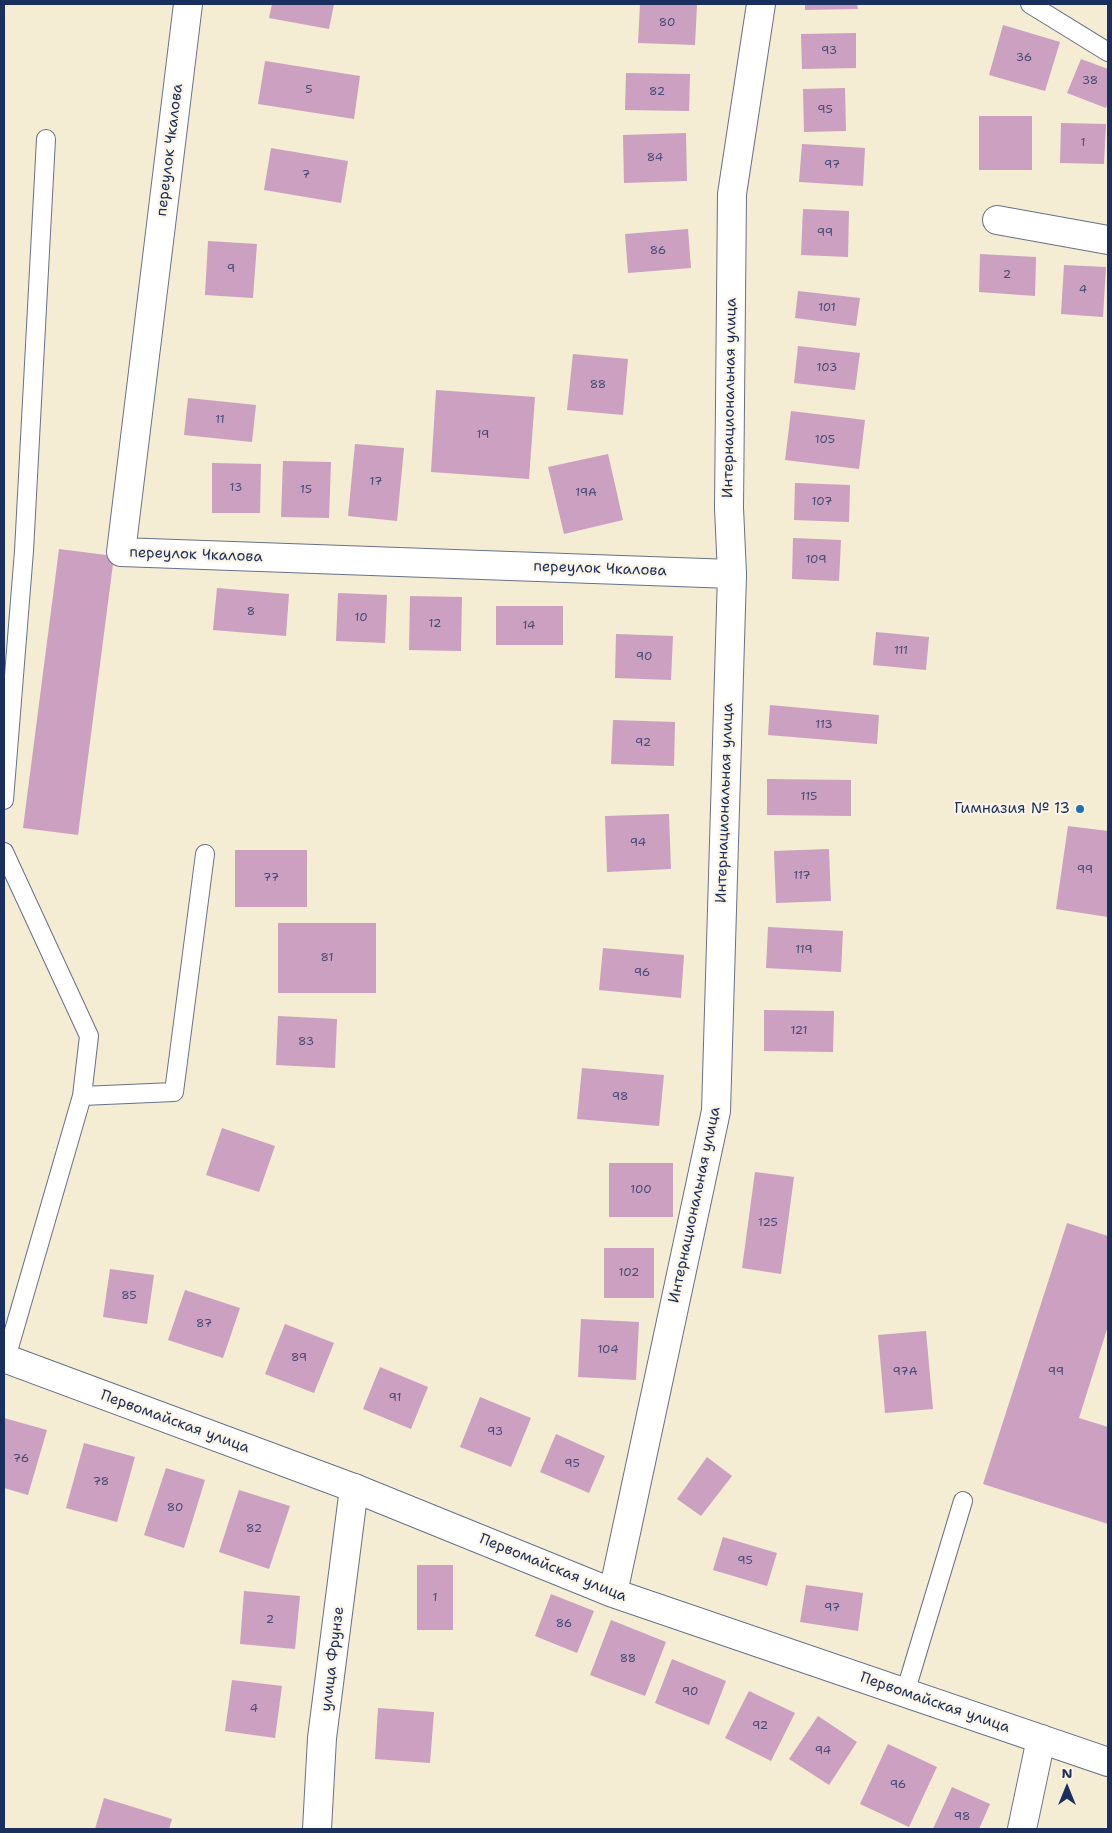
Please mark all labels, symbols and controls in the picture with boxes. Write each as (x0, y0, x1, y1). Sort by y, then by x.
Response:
house number: 80 (659, 16, 675, 30)
house number: 93 (821, 44, 837, 58)
house number: 36 (1016, 51, 1032, 65)
house number: 38 (1082, 74, 1098, 88)
street label: переулок Чкалова (153, 83, 187, 217)
house number: 5 (305, 83, 313, 97)
house number: 82 (649, 85, 665, 99)
house number: 95 (817, 103, 833, 117)
house number: 1 (1080, 136, 1086, 150)
house number: 84 (647, 151, 663, 165)
house number: 97 (824, 158, 840, 172)
house number: 7 (302, 168, 310, 182)
house number: 99 (817, 226, 833, 240)
house number: 86 (650, 244, 666, 258)
house number: 9 (227, 262, 235, 276)
house number: 2 (1003, 268, 1011, 282)
house number: 4 (1079, 283, 1087, 297)
street label: Интернациональная улица (719, 298, 741, 498)
house number: 101 (818, 301, 836, 315)
house number: 103 (817, 361, 837, 375)
house number: 88 (590, 378, 606, 392)
house number: 11 (215, 413, 225, 427)
house number: 19 (477, 428, 489, 442)
house number: 105 (815, 433, 835, 447)
house number: 17 (370, 475, 382, 489)
house number: 13 (230, 481, 242, 495)
house number: 15 (300, 483, 312, 497)
house number: 19А (575, 486, 597, 500)
house number: 107 (812, 495, 832, 509)
street label: переулок Чкалова (129, 544, 263, 566)
house number: 109 (805, 553, 827, 567)
street label: переулок Чкалова (533, 558, 667, 580)
house number: 8 (247, 605, 255, 619)
house number: 10 (354, 611, 368, 625)
house number: 12 (429, 617, 441, 631)
house number: 14 (523, 619, 535, 633)
house number: 111 (894, 644, 908, 658)
house number: 90 (636, 650, 652, 664)
street label: Интернациональная улица (713, 703, 737, 903)
house number: 113 (815, 718, 833, 732)
house number: 92 (635, 736, 651, 750)
house number: 115 (801, 790, 817, 804)
place label: Гимназия № 13 (954, 800, 1070, 818)
marker: Гимназия № 13 (1074, 803, 1086, 815)
house number: 94 (630, 836, 646, 850)
house number: 99 (1077, 863, 1093, 877)
house number: 117 (793, 869, 811, 883)
house number: 77 (263, 871, 279, 885)
house number: 119 (795, 943, 813, 957)
house number: 81 (321, 951, 333, 965)
house number: 96 (634, 966, 650, 980)
house number: 121 (790, 1024, 808, 1038)
house number: 83 (298, 1035, 314, 1049)
house number: 98 (612, 1090, 628, 1104)
street label: Интернациональная улица (665, 1105, 725, 1305)
house number: 100 (630, 1183, 652, 1197)
house number: 125 (758, 1216, 778, 1230)
house number: 102 (619, 1266, 639, 1280)
house number: 85 (121, 1289, 137, 1303)
house number: 87 (196, 1317, 212, 1331)
house number: 104 (597, 1343, 619, 1357)
house number: 89 (291, 1351, 307, 1365)
house number: 97А (893, 1365, 917, 1379)
house number: 99 (1048, 1365, 1064, 1379)
street label: Первомайская улица (98, 1387, 252, 1457)
house number: 91 (388, 1391, 402, 1405)
house number: 93 (487, 1425, 503, 1439)
house number: 76 (13, 1452, 29, 1466)
house number: 95 (564, 1457, 580, 1471)
house number: 78 (93, 1475, 109, 1489)
house number: 80 (167, 1501, 183, 1515)
house number: 82 (246, 1522, 262, 1536)
street label: Первомайская улица (477, 1530, 629, 1606)
house number: 95 (737, 1554, 753, 1568)
house number: 1 (432, 1591, 438, 1605)
house number: 97 (824, 1601, 840, 1615)
street label: улица Фрунзе (318, 1606, 348, 1712)
house number: 2 (266, 1613, 274, 1627)
house number: 86 (556, 1617, 572, 1631)
house number: 88 (620, 1652, 636, 1666)
street label: Первомайская улица (858, 1669, 1012, 1737)
house number: 90 (682, 1685, 698, 1699)
house number: 4 (250, 1702, 258, 1716)
house number: 92 (752, 1719, 768, 1733)
house number: 94 (815, 1744, 831, 1758)
north arrow (1042, 1763, 1092, 1813)
text: N (1061, 1764, 1073, 1782)
house number: 96 (890, 1778, 906, 1792)
house number: 98 (954, 1810, 970, 1824)

